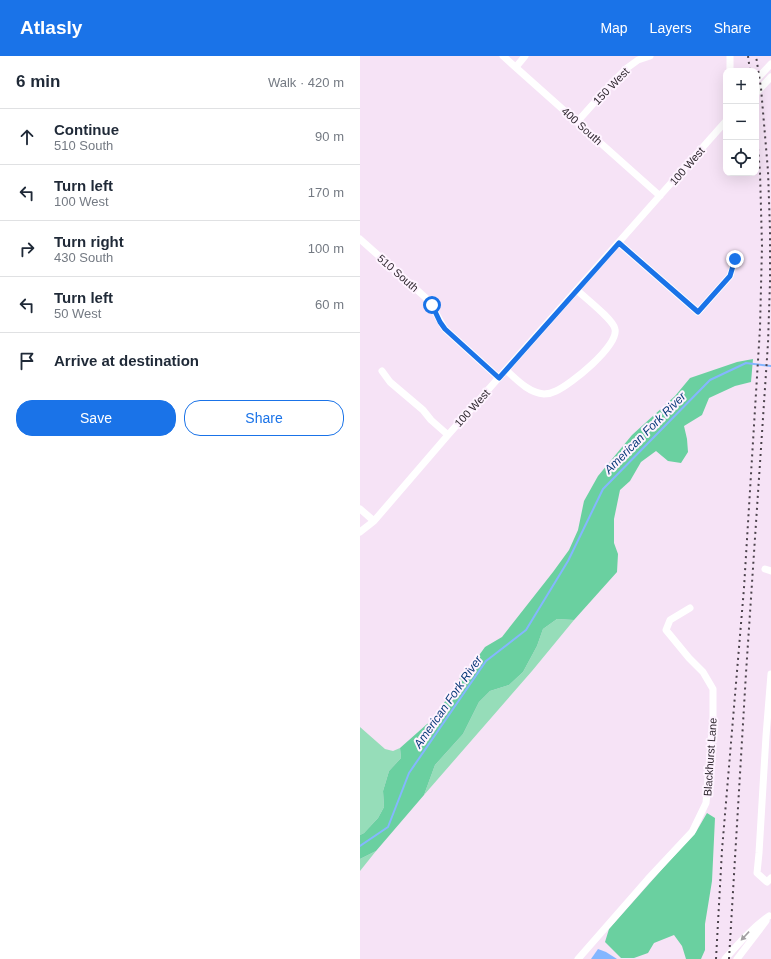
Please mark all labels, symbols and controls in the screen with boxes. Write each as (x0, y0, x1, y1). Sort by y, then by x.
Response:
text: Atlasly (20, 17, 82, 38)
text: Map (600, 20, 628, 36)
text: Layers (650, 20, 692, 36)
text: Share (714, 20, 751, 36)
street label: 150 West (591, 65, 631, 107)
map controls (723, 68, 759, 176)
button: + (723, 68, 759, 104)
text: 6 min (16, 72, 60, 91)
text: Walk · 420 m (268, 75, 344, 90)
button: − (723, 104, 759, 140)
street label: 400 South (559, 105, 605, 147)
text: Continue (54, 121, 119, 138)
icon: ahead (16, 126, 38, 148)
text: 90 m (315, 129, 344, 144)
text: 510 South (54, 138, 113, 153)
button: locate (723, 140, 759, 176)
street label: 100 West (667, 145, 707, 187)
text: Turn left (54, 177, 113, 194)
icon: left (16, 182, 38, 204)
text: 170 m (308, 185, 344, 200)
text: 100 West (54, 194, 109, 209)
text: Turn right (54, 233, 124, 250)
icon: right (16, 238, 38, 260)
text: 100 m (308, 241, 344, 256)
text: 430 South (54, 250, 113, 265)
route end (726, 250, 744, 268)
street label: 510 South (375, 252, 421, 294)
text: Turn left (54, 289, 113, 306)
icon: left (16, 294, 38, 316)
route start (423, 296, 441, 314)
text: 60 m (315, 297, 344, 312)
text: 50 West (54, 306, 101, 321)
icon: arrive (16, 350, 38, 372)
text: Arrive at destination (54, 352, 199, 369)
street label: 100 West (452, 387, 492, 429)
water label: American Fork River (601, 389, 689, 477)
button: Save (16, 400, 176, 436)
button: Share (184, 400, 344, 436)
water label: American Fork River (410, 652, 486, 752)
street label: Blackhurst Lane (701, 717, 719, 797)
one-way arrow (741, 931, 750, 941)

